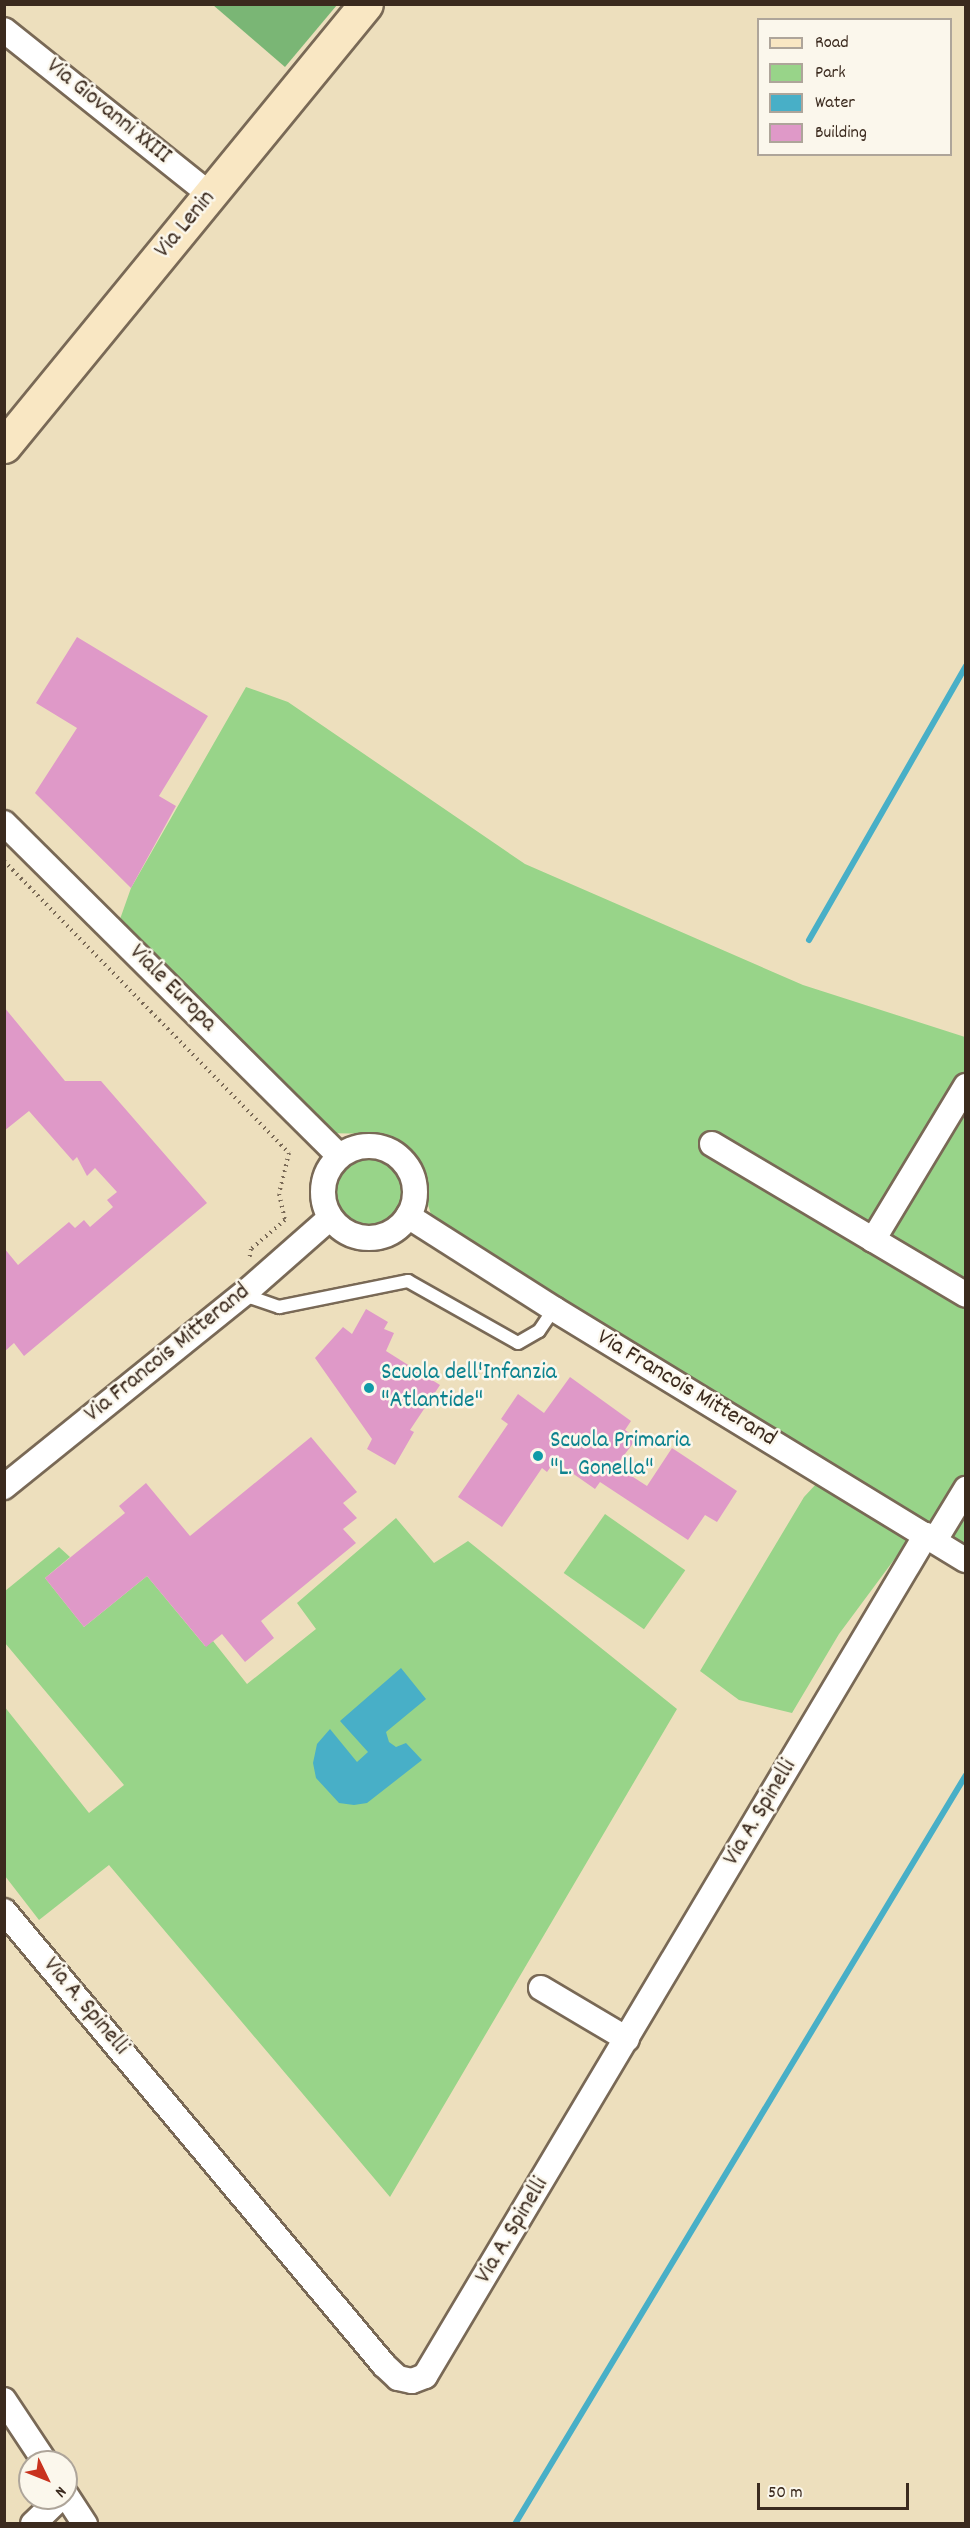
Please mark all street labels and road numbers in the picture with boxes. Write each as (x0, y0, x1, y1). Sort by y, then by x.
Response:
street label: Via Giovanni XXIII (40, 53, 176, 171)
street label: Via Lenin (149, 185, 223, 265)
street label: Viale Europa (122, 939, 222, 1039)
street label: Via Francois Mitterand (80, 1279, 256, 1429)
street label: Via Francois Mitterand (591, 1324, 781, 1454)
street label: Via A. Spinelli (718, 1755, 804, 1871)
street label: Via A. Spinelli (36, 1952, 134, 2062)
street label: Via A. Spinelli (470, 2173, 556, 2289)

